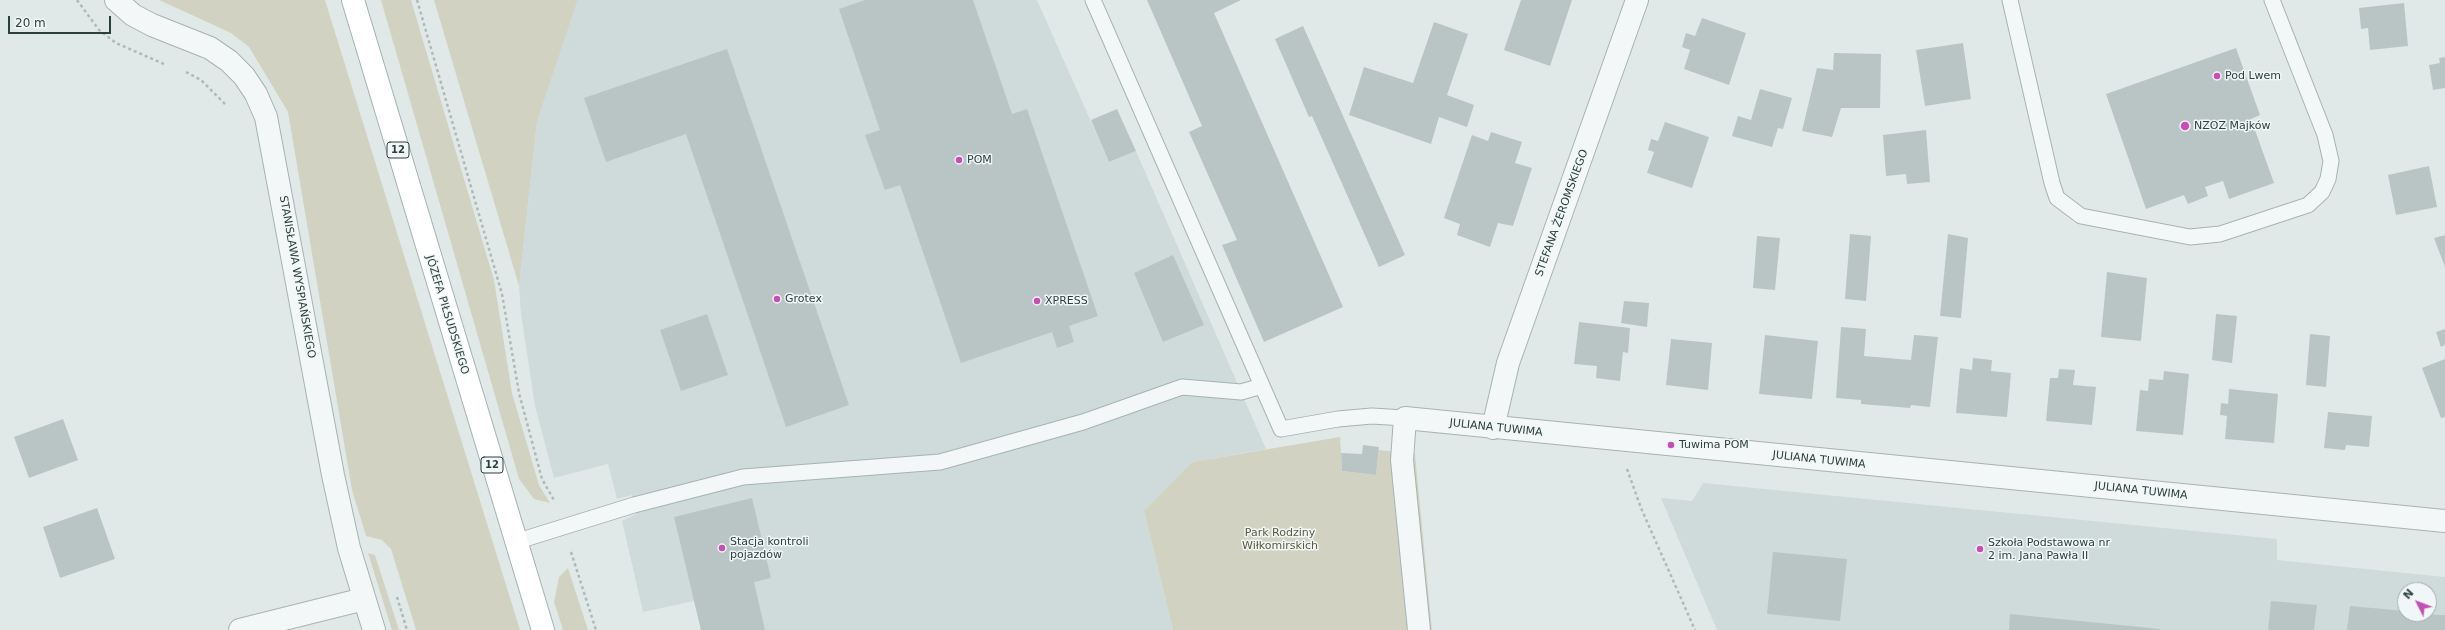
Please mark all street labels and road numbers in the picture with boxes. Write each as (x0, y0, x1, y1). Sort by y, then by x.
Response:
road number: 12 (387, 142, 409, 158)
street label: STEFANA ŻEROMSKIEGO (1533, 148, 1591, 278)
street label: STANISŁAWA WYSPIAŃSKIEGO (276, 195, 318, 359)
street label: JÓZEFA PIŁSUDSKIEGO (423, 254, 471, 376)
street label: JULIANA TUWIMA (1449, 417, 1543, 439)
street label: JULIANA TUWIMA (1772, 449, 1866, 471)
road number: 12 (481, 457, 503, 473)
street label: JULIANA TUWIMA (2094, 480, 2188, 502)

